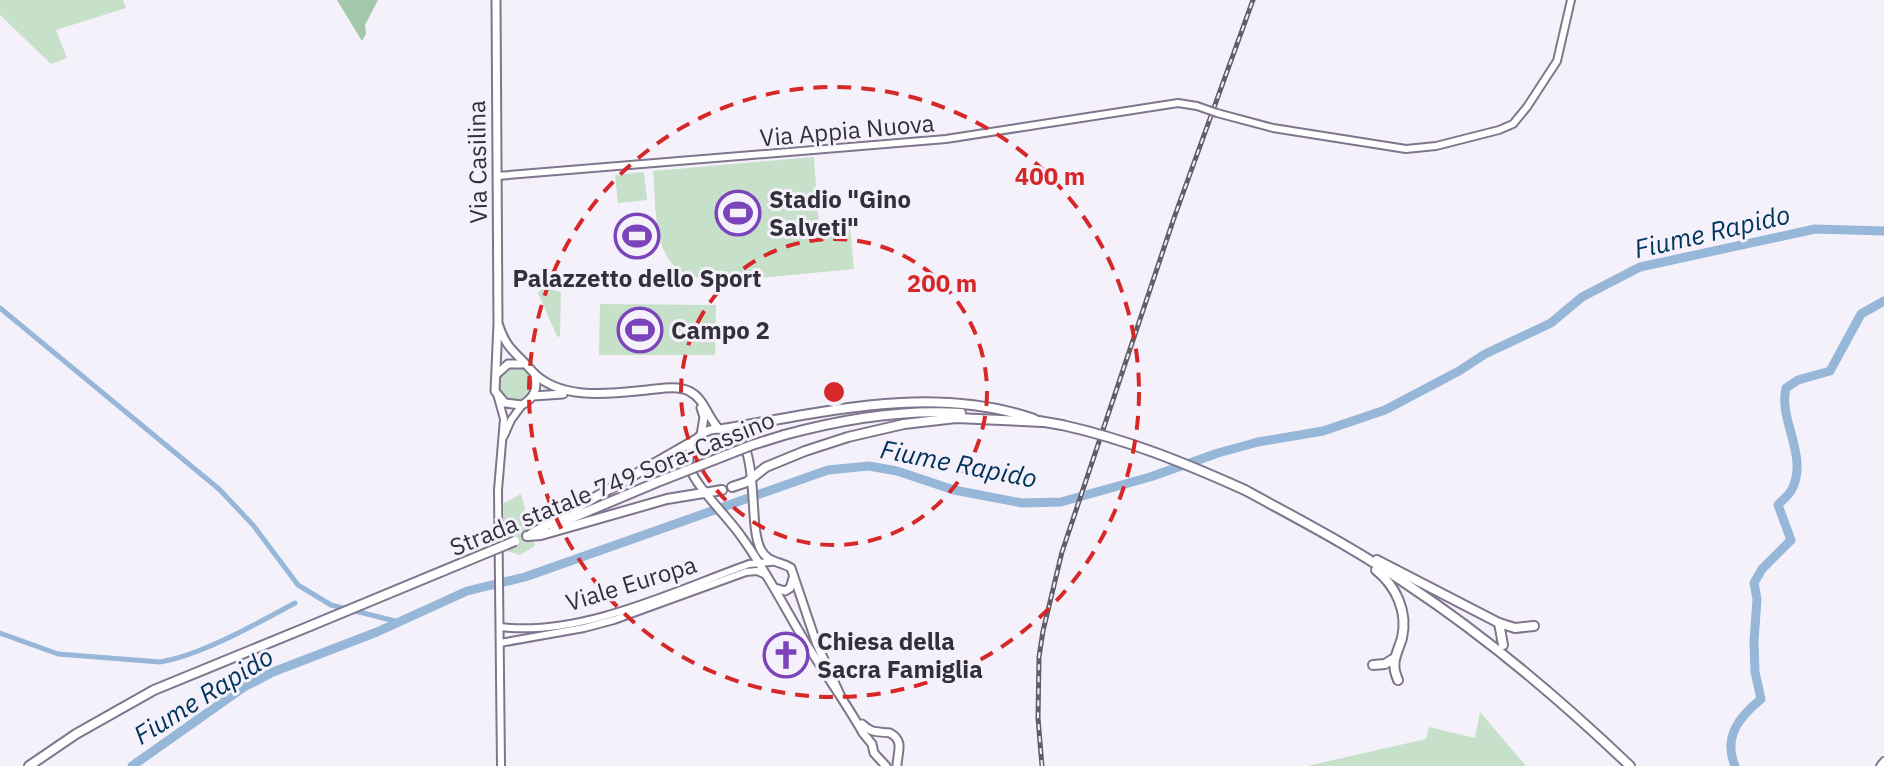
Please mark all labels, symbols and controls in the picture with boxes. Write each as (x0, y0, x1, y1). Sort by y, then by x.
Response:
street label: Via Casilina (460, 100, 494, 224)
street label: Via Appia Nuova (758, 106, 936, 154)
text: 400 m (1015, 160, 1085, 192)
place label: Stadio "Gino Salveti" (769, 183, 911, 243)
sports icon: Stadio "Gino Salveti" (714, 189, 762, 237)
water label: Fiume Rapido (1631, 197, 1793, 265)
sports icon: Palazzetto dello Sport (613, 212, 661, 260)
place label: Palazzetto dello Sport (512, 262, 762, 294)
text: 200 m (907, 267, 977, 299)
sports icon: Campo 2 (616, 306, 664, 354)
place label: Campo 2 (671, 314, 770, 346)
centre of rings (820, 378, 848, 406)
street label: Strada statale 749 Sora-Cassino (445, 403, 779, 563)
water label: Fiume Rapido (878, 431, 1040, 495)
street label: Viale Europa (562, 548, 701, 618)
place label: Chiesa della Sacra Famiglia (817, 625, 983, 685)
church icon: Chiesa della Sacra Famiglia (762, 631, 810, 679)
water label: Fiume Rapido (127, 638, 279, 752)

